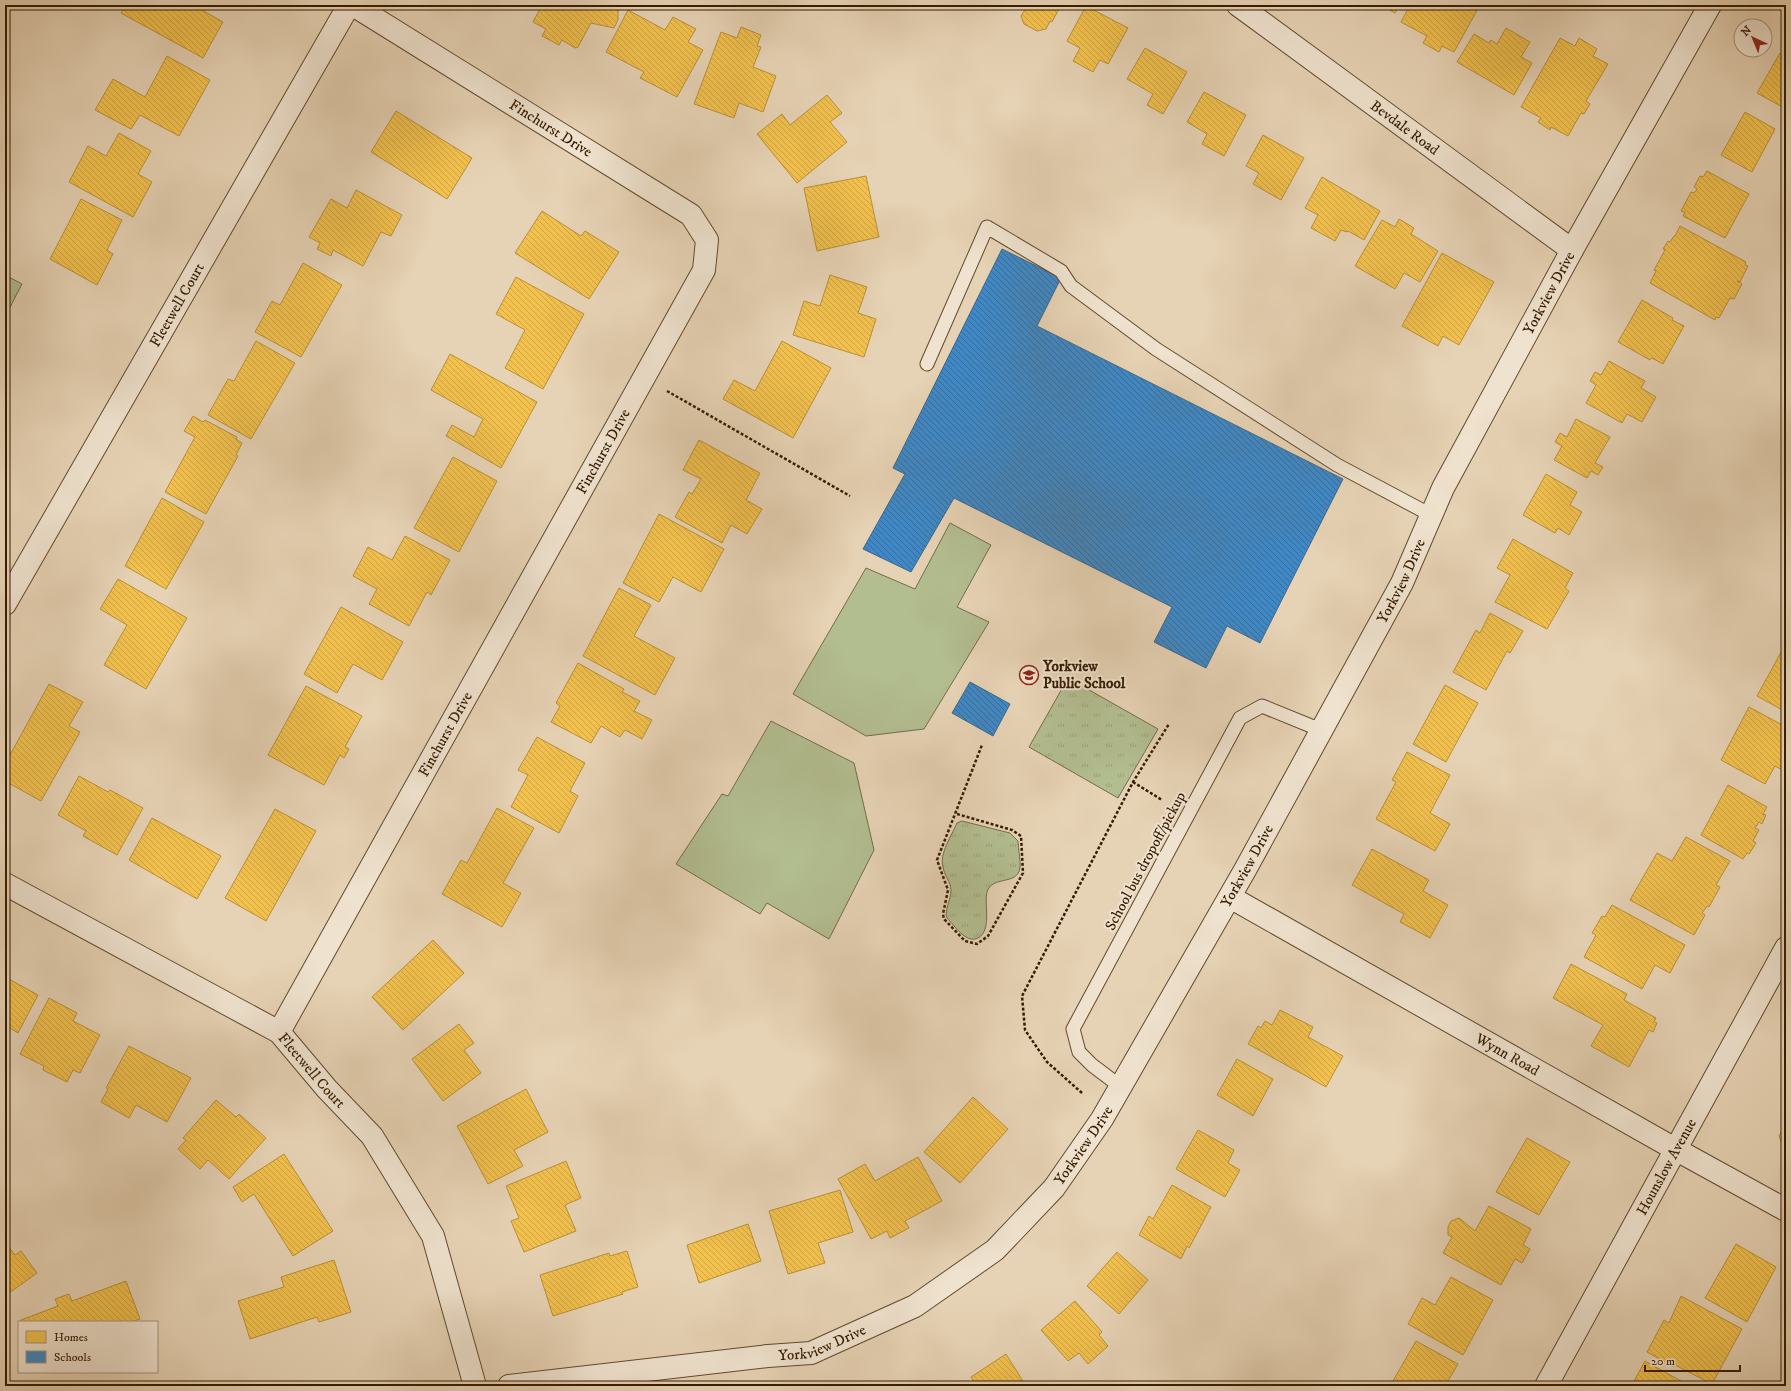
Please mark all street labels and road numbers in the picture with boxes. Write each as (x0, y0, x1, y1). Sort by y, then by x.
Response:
street label: Finchurst Drive (506, 95, 596, 161)
street label: Bevdale Road (1366, 96, 1443, 160)
street label: Yorkview Drive (1519, 248, 1579, 338)
street label: Fleetwell Court (146, 259, 209, 351)
street label: Finchurst Drive (572, 406, 635, 497)
street label: Yorkview Drive (1373, 536, 1430, 627)
street label: Finchurst Drive (414, 689, 477, 780)
street label: School bus dropoff/pickup (1101, 788, 1190, 934)
street label: Yorkview Drive (1217, 821, 1278, 911)
street label: Wynn Road (1471, 1028, 1543, 1081)
street label: Fleetwell Court (274, 1029, 350, 1113)
street label: Yorkview Drive (1050, 1103, 1117, 1189)
street label: Hounslow Avenue (1632, 1115, 1701, 1219)
street label: Yorkview Drive (778, 1321, 869, 1365)

